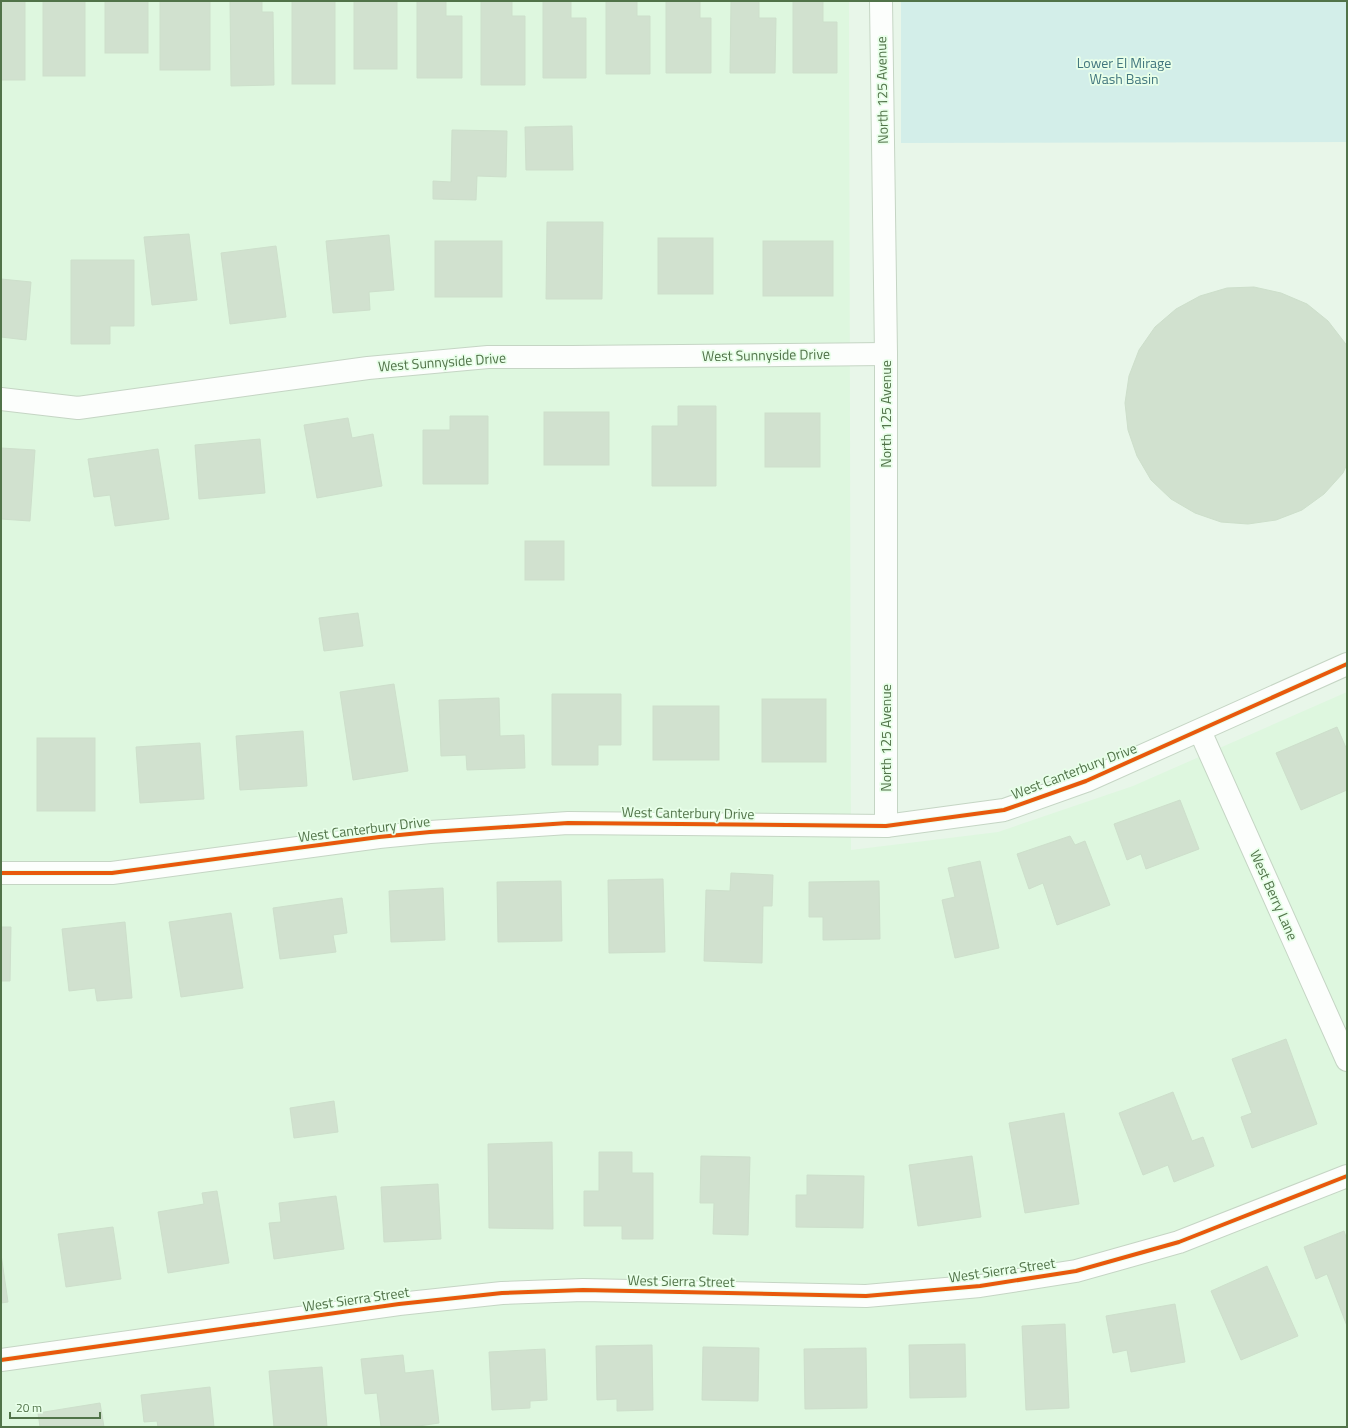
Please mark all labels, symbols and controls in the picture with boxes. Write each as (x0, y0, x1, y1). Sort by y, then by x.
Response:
street label: North 125 Avenue (870, 36, 893, 144)
park label: Lower El Mirage Wash Basin (1077, 52, 1171, 89)
street label: West Sunnyside Drive (702, 343, 830, 366)
street label: West Sunnyside Drive (377, 347, 507, 376)
street label: North 125 Avenue (875, 360, 896, 468)
street label: North 125 Avenue (875, 684, 896, 792)
street label: West Canterbury Drive (1008, 737, 1140, 804)
street label: West Canterbury Drive (621, 801, 755, 824)
street label: West Canterbury Drive (297, 810, 431, 847)
street label: West Berry Lane (1245, 846, 1304, 943)
street label: West Sierra Street (947, 1252, 1057, 1287)
street label: West Sierra Street (627, 1269, 735, 1292)
street label: West Sierra Street (301, 1281, 411, 1316)
scale bar (10, 1394, 100, 1420)
text: 20 m (16, 1398, 42, 1417)

